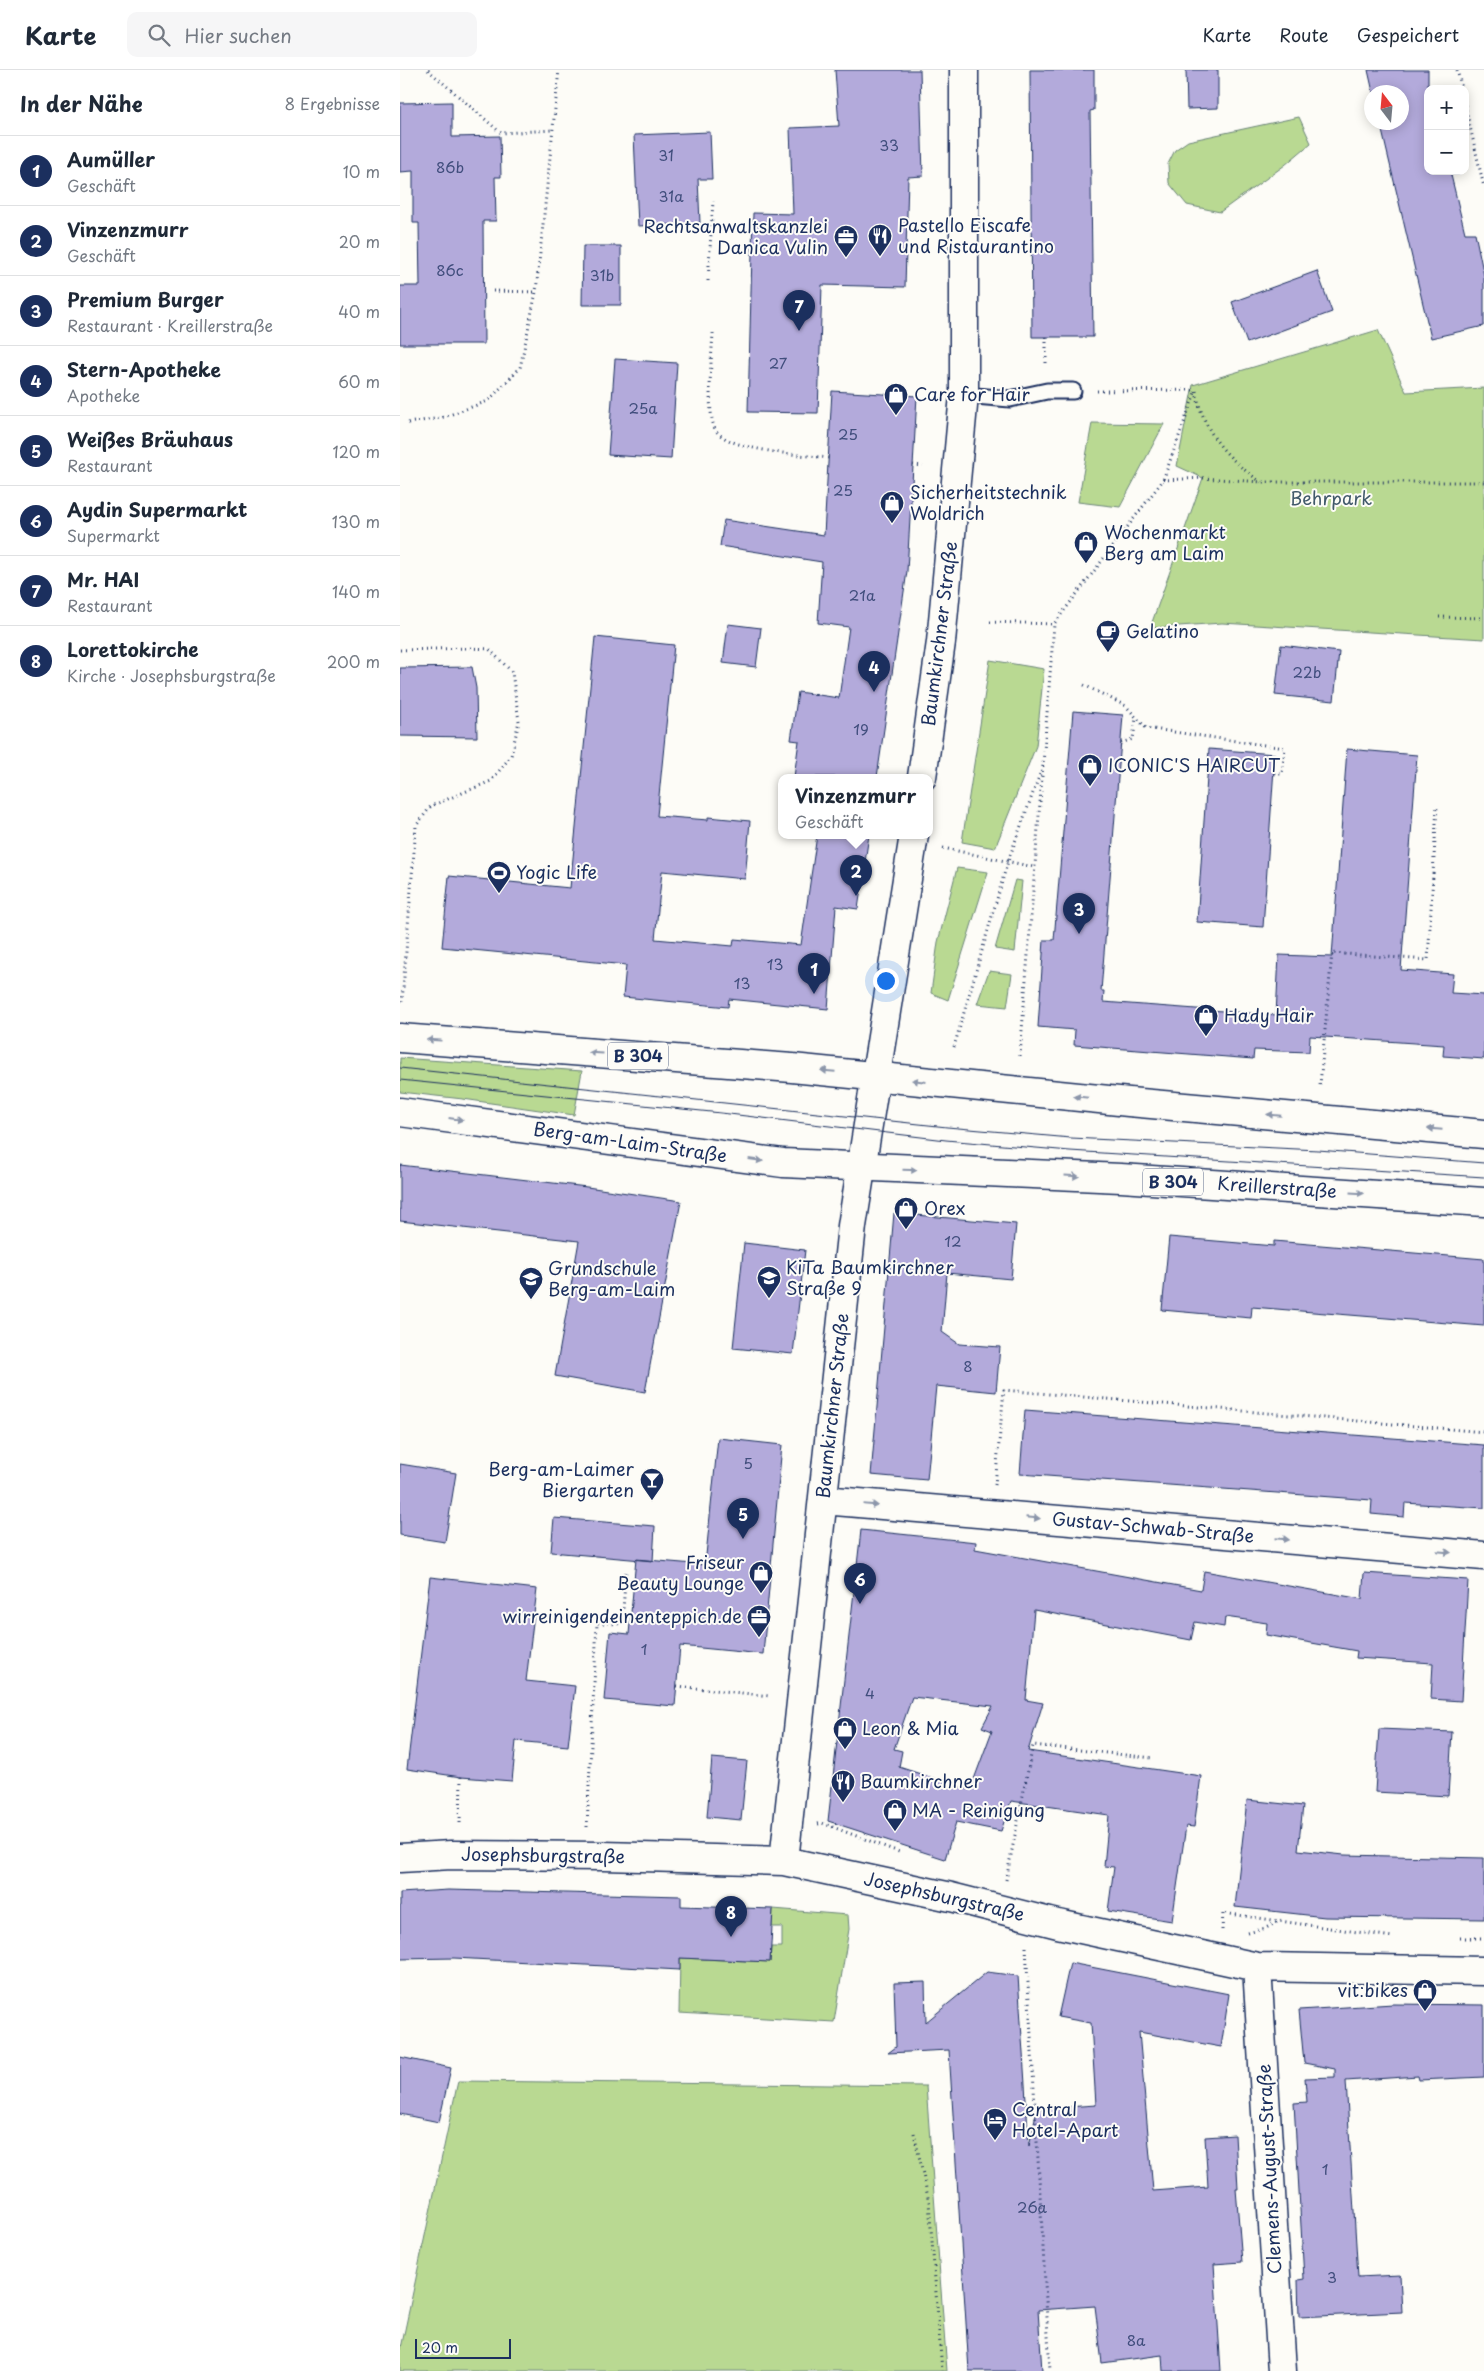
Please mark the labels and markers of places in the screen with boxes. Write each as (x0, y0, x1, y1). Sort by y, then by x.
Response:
place label: Pastello Eiscafe und Ristaurantino (898, 211, 1054, 259)
place label: Rechtsanwaltskanzlei Danica Vulin (643, 212, 828, 260)
restaurant icon: Pastello Eiscafe und Ristaurantino (867, 223, 893, 257)
office icon: Rechtsanwaltskanzlei Danica Vulin (833, 224, 859, 258)
pin: 7 (783, 290, 815, 331)
place label: Care for Hair (914, 380, 1030, 407)
shop icon: Care for Hair (883, 382, 909, 416)
place label: Sicherheitstechnik Woldrich (910, 478, 1067, 526)
shop icon: Sicherheitstechnik Woldrich (879, 490, 905, 524)
place label: Wochenmarkt Berg am Laim (1104, 518, 1226, 566)
shop icon: Wochenmarkt Berg am Laim (1073, 530, 1099, 564)
place label: Gelatino (1126, 617, 1199, 644)
cafe icon: Gelatino (1095, 619, 1121, 653)
pin: 4 (858, 651, 890, 692)
place label: ICONIC'S HAIRCUT (1108, 751, 1281, 778)
shop icon: ICONIC'S HAIRCUT (1077, 753, 1103, 787)
pin: 2 (840, 855, 872, 896)
place label: Yogic Life (516, 858, 597, 885)
sports icon: Yogic Life (486, 860, 512, 894)
pin: 3 (1063, 893, 1095, 934)
pin: 1 (798, 953, 830, 994)
place label: Hady Hair (1224, 1001, 1314, 1028)
shop icon: Hady Hair (1193, 1003, 1219, 1037)
place label: Orex (924, 1194, 965, 1221)
shop icon: Orex (893, 1196, 919, 1230)
place label: KiTa Baumkirchner Straße 9 (786, 1253, 954, 1301)
place label: Grundschule Berg-am-Laim (548, 1254, 675, 1302)
school or university icon: KiTa Baumkirchner Straße 9 (756, 1265, 782, 1299)
school or university icon: Grundschule Berg-am-Laim (518, 1266, 544, 1300)
place label: Berg-am-Laimer Biergarten (488, 1455, 635, 1503)
bar icon: Berg-am-Laimer Biergarten (639, 1467, 665, 1501)
pin: 5 (727, 1498, 759, 1539)
place label: Friseur Beauty Lounge (616, 1548, 745, 1596)
shop icon: Friseur Beauty Lounge (748, 1560, 774, 1594)
pin: 6 (844, 1563, 876, 1604)
place label: wirreinigendeinenteppich.de (502, 1602, 742, 1629)
office icon: wirreinigendeinenteppich.de (746, 1604, 772, 1638)
place label: Leon & Mia (862, 1714, 958, 1741)
shop icon: Leon & Mia (832, 1716, 858, 1750)
place label: Baumkirchner (860, 1767, 983, 1794)
restaurant icon: Baumkirchner (830, 1769, 856, 1803)
place label: MA - Reinigung (912, 1796, 1045, 1823)
shop icon: MA - Reinigung (882, 1798, 908, 1832)
pin: 8 (715, 1896, 747, 1937)
place label: vit:bikes (1338, 1976, 1408, 2003)
shop icon: vit:bikes (1412, 1978, 1438, 2012)
place label: Central Hotel-Apart (1012, 2095, 1118, 2143)
hotel icon: Central Hotel-Apart (982, 2107, 1008, 2141)

